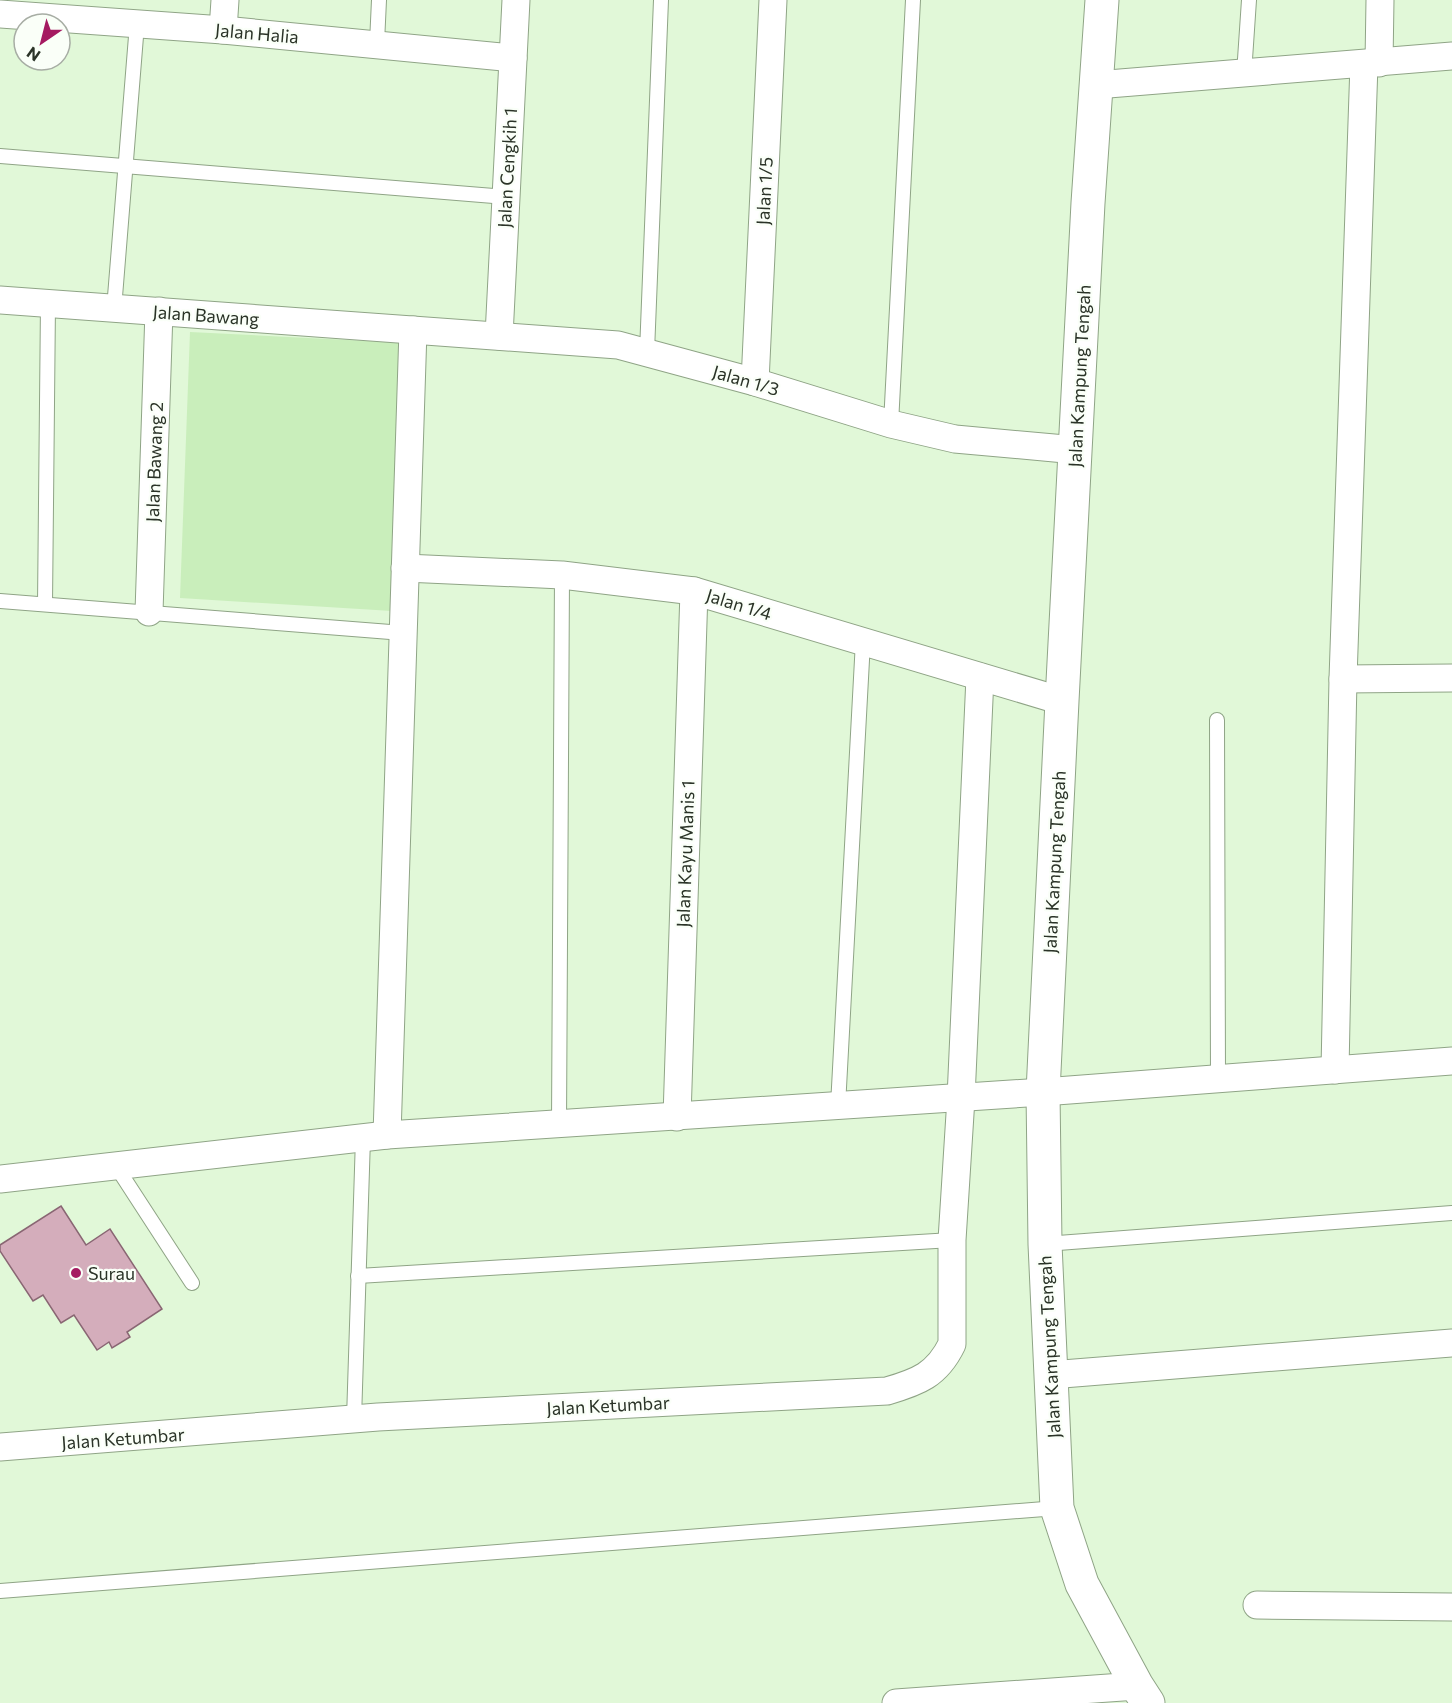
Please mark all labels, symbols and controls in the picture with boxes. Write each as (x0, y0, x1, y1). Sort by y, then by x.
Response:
north arrow (12, 12, 72, 72)
street label: Jalan Halia (214, 18, 300, 48)
text: N (23, 43, 43, 66)
street label: Jalan Cengkih 1 (493, 107, 521, 229)
street label: Jalan 1/5 (751, 156, 777, 226)
street label: Jalan Kampung Tengah (1063, 284, 1095, 468)
street label: Jalan Bawang (152, 300, 260, 330)
street label: Jalan 1/3 (710, 360, 782, 400)
street label: Jalan Bawang 2 (141, 401, 167, 523)
street label: Jalan 1/4 (704, 584, 775, 624)
street label: Jalan Kampung Tengah (1038, 770, 1070, 954)
street label: Jalan Kayu Manis 1 (671, 780, 699, 928)
street label: Jalan Kampung Tengah (1033, 1255, 1065, 1439)
place label: Surau (88, 1262, 135, 1284)
marker: Surau (69, 1266, 83, 1280)
street label: Jalan Ketumbar (546, 1391, 670, 1419)
street label: Jalan Ketumbar (61, 1423, 185, 1453)

